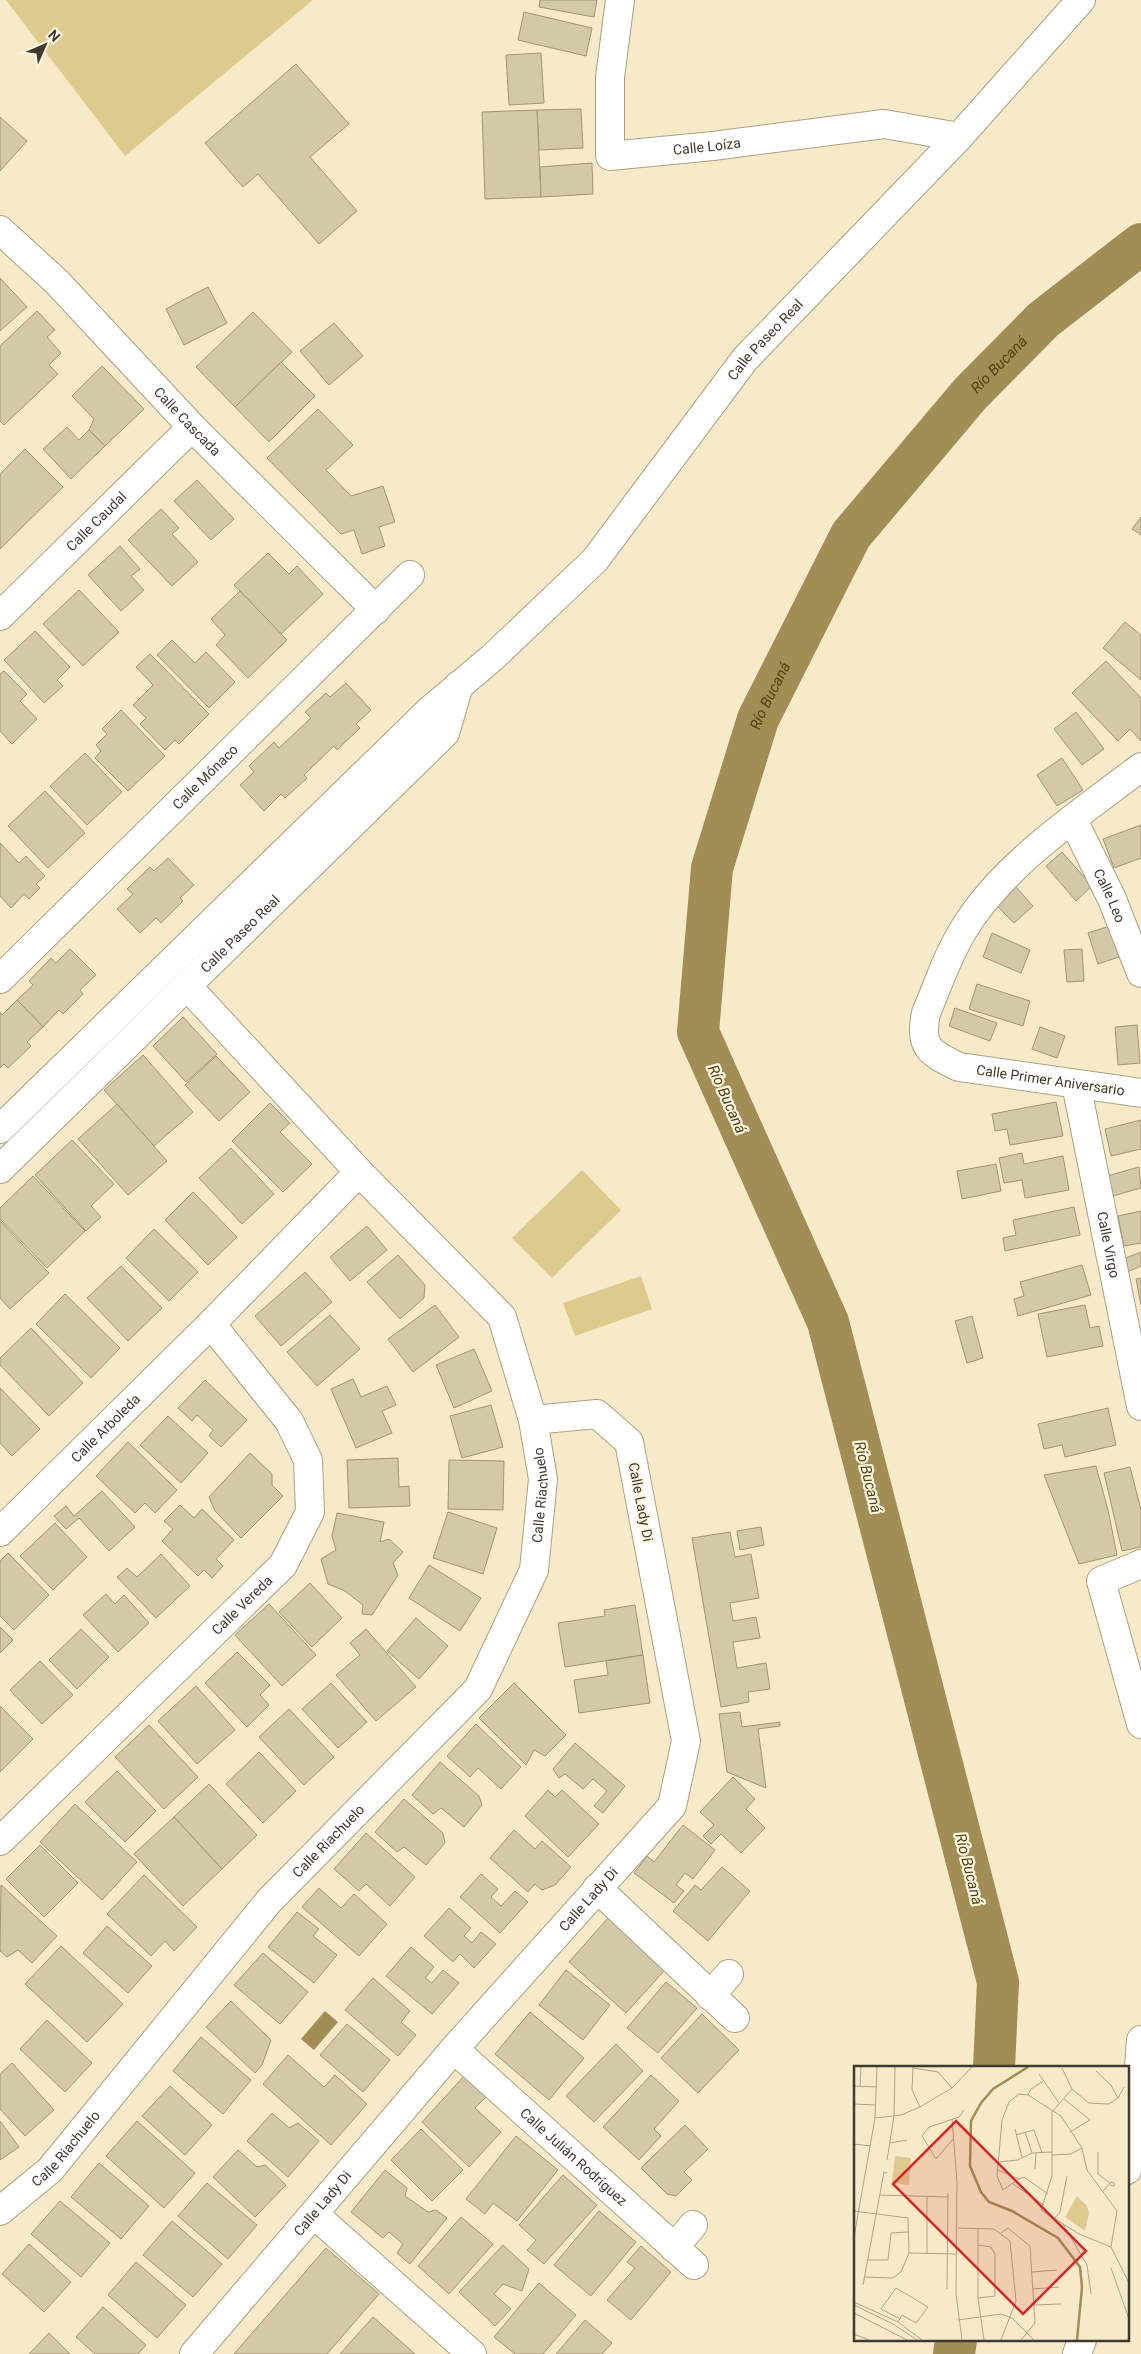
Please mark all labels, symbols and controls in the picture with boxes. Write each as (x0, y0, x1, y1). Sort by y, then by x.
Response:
north arrow (20, 20, 70, 70)
text: N (45, 27, 63, 45)
street label: Calle Loíza (672, 135, 742, 158)
street label: Calle Paseo Real (724, 296, 806, 383)
water label: Río Bucaná (967, 332, 1031, 397)
street label: Calle Cascada (151, 384, 224, 459)
street label: Calle Caudal (63, 488, 130, 554)
water label: Río Bucaná (746, 659, 794, 732)
street label: Calle Mónaco (169, 741, 241, 813)
street label: Calle Leo (1090, 866, 1128, 925)
street label: Calle Paseo Real (197, 892, 283, 976)
water label: Río Bucaná (704, 1062, 750, 1136)
street label: Calle Primer Aniversario (975, 1062, 1126, 1099)
street label: Calle Virgo (1094, 1210, 1123, 1279)
street label: Calle Arboleda (68, 1391, 143, 1466)
water label: Río Bucaná (850, 1439, 886, 1515)
street label: Calle Riachuelo (529, 1446, 551, 1544)
street label: Calle Lady Di (625, 1461, 657, 1543)
street label: Calle Vereda (208, 1572, 276, 1638)
street label: Calle Riachuelo (289, 1801, 368, 1881)
water label: Río Bucaná (951, 1831, 987, 1907)
street label: Calle Lady Di (556, 1864, 621, 1934)
inset map (854, 2066, 1128, 2342)
street label: Calle Julián Rodríguez (517, 2104, 630, 2209)
street label: Calle Riachuelo (28, 2107, 103, 2190)
street label: Calle Lady Di (290, 2168, 355, 2239)

